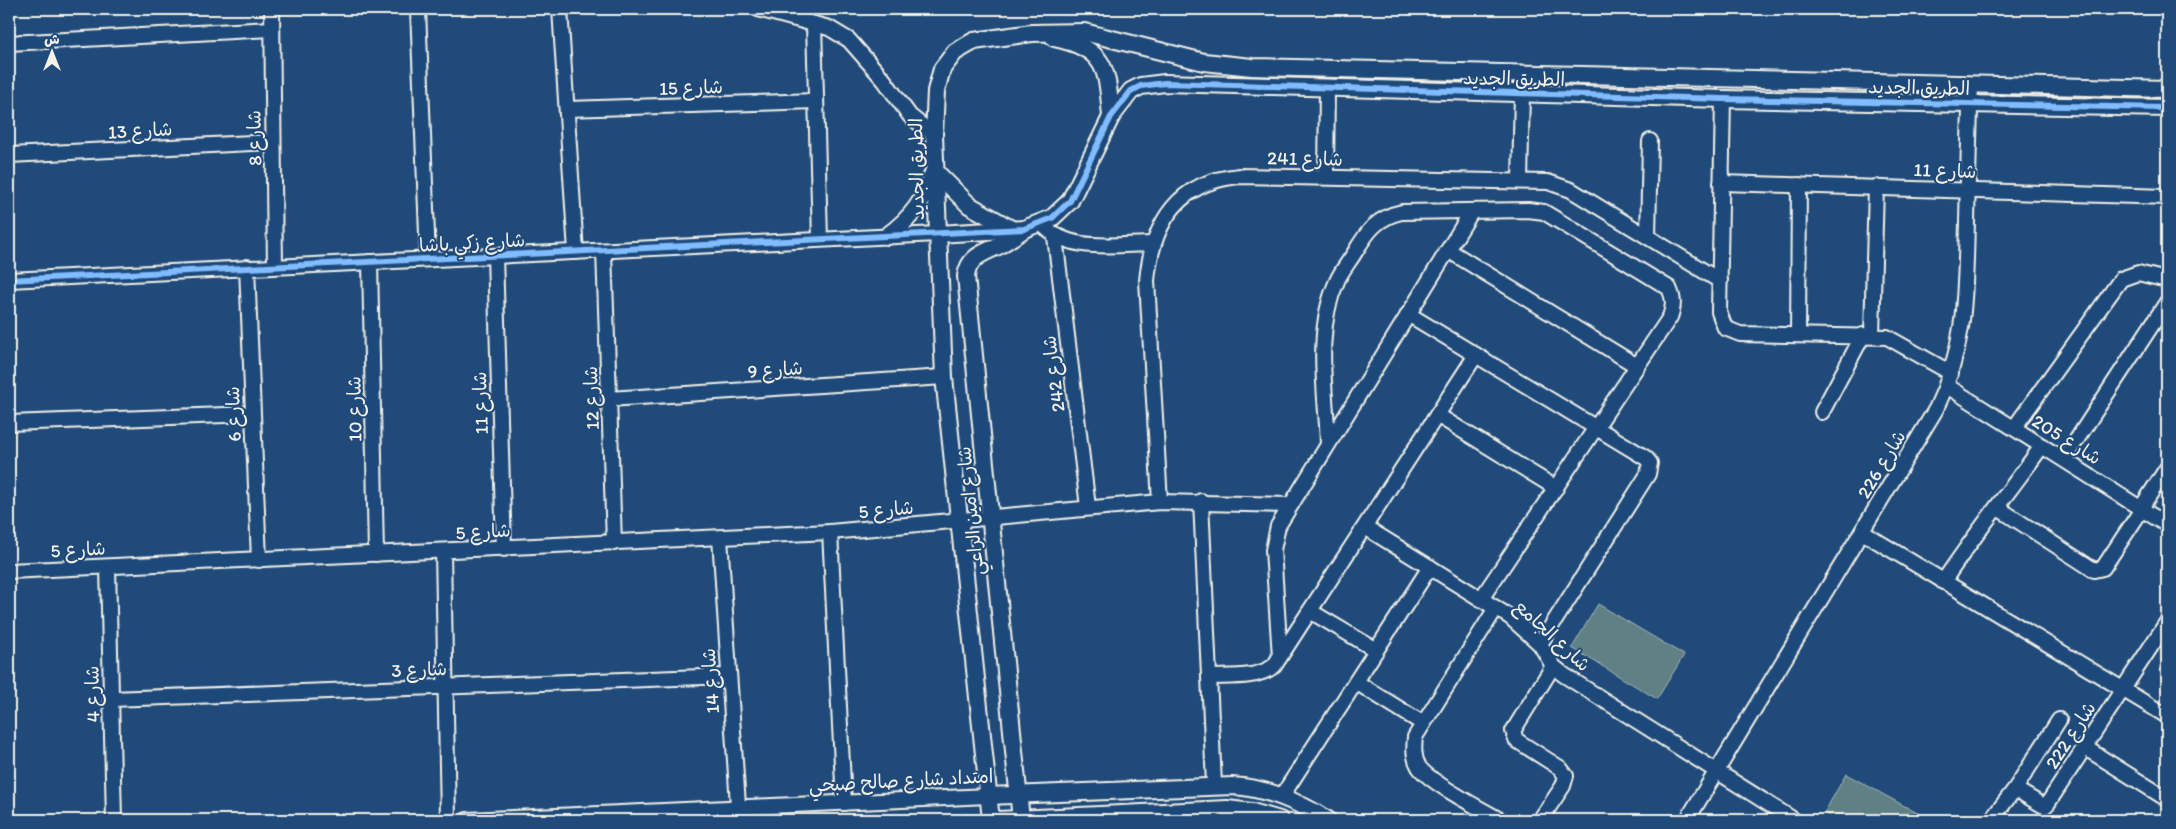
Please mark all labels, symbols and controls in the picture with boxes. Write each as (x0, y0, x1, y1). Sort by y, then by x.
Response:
north arrow (28, 28, 78, 78)
text: ش (44, 31, 60, 48)
street label: الطريق الجديد (1463, 66, 1565, 91)
street label: شارع 15 (659, 75, 724, 102)
street label: الطريق الجديد (1868, 75, 1970, 100)
street label: شارع 8 (243, 110, 268, 166)
street label: شارع 13 (107, 117, 173, 146)
street label: الطريق الجديد (904, 118, 929, 220)
street label: شارع 241 (1267, 146, 1343, 173)
street label: شارع 11 (1913, 158, 1977, 185)
street label: شارع زكي باشا (418, 228, 526, 262)
street label: شارع 242 (1037, 334, 1072, 413)
street label: شارع 9 (747, 356, 804, 385)
street label: شارع 12 (579, 365, 606, 430)
street label: شارع 11 (468, 371, 495, 435)
street label: شارع 10 (342, 376, 369, 442)
street label: شارع 6 (221, 386, 248, 442)
street label: شارع 205 (2027, 409, 2106, 471)
street label: شارع 226 (1852, 426, 1912, 504)
street label: شارع امين الراعي (952, 445, 994, 577)
street label: شارع 5 (857, 496, 915, 525)
street label: شارع 5 (455, 519, 511, 546)
street label: شارع 5 (50, 537, 106, 564)
street label: شارع الجامع (1509, 594, 1595, 678)
street label: شارع 14 (697, 647, 726, 715)
street label: شارع 3 (391, 657, 447, 684)
street label: شارع 4 (81, 665, 106, 723)
street label: شارع 222 (2040, 697, 2102, 774)
street label: امتداد شارع صالح صبحي (808, 764, 994, 802)

